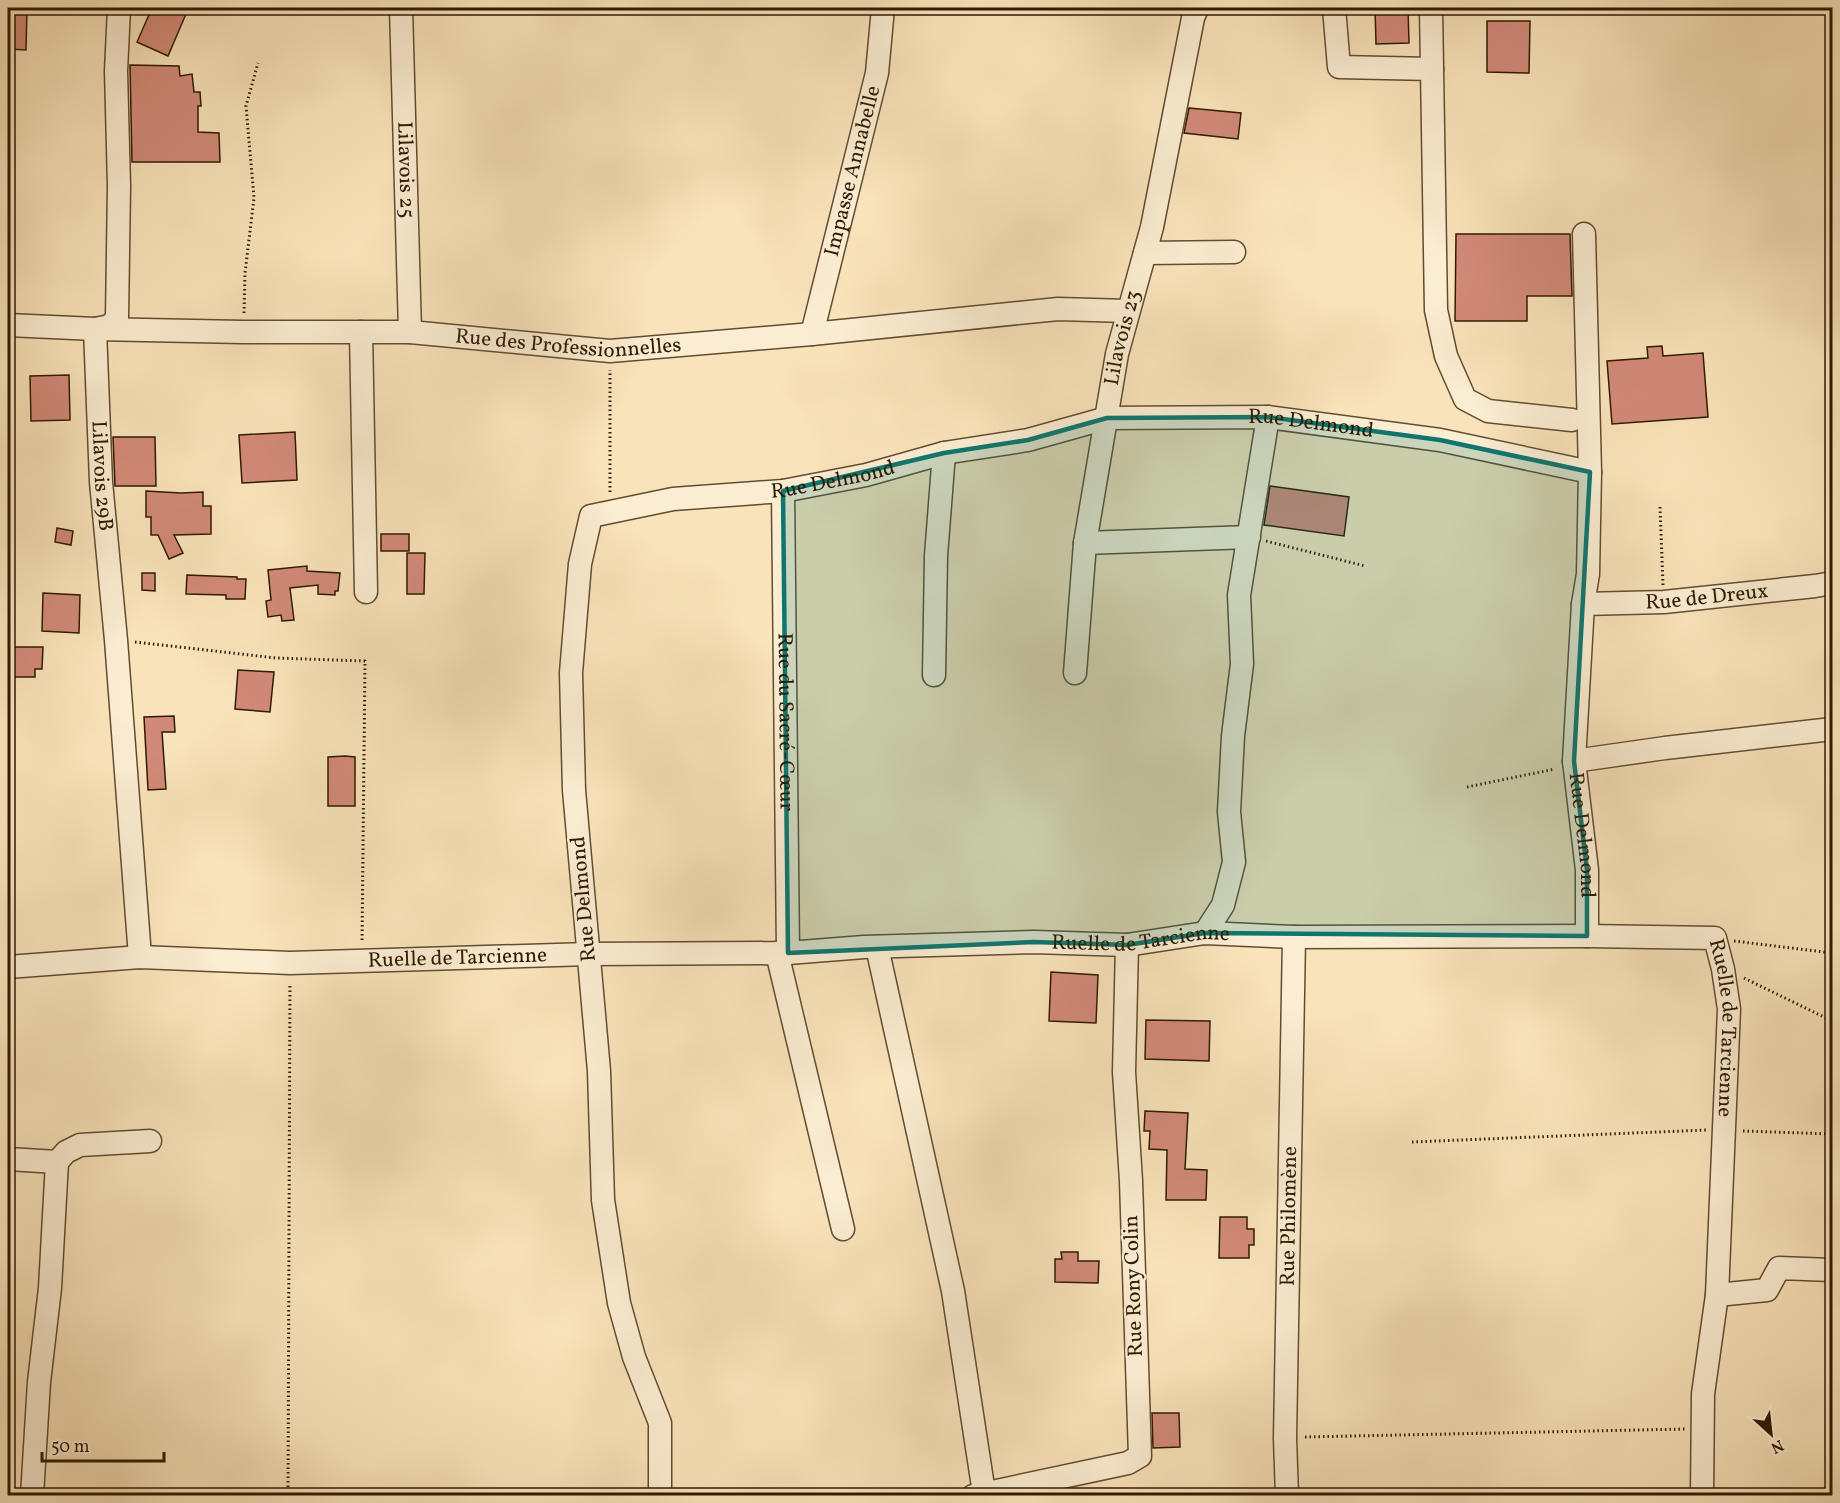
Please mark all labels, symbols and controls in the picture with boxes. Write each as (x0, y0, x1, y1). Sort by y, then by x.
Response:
street label: Impasse Annabelle (817, 83, 888, 259)
street label: Lilavois 25 (390, 121, 421, 219)
street label: Lilavois 23 (1097, 287, 1148, 388)
street label: Rue des Professionnelles (454, 322, 682, 366)
street label: Rue Delmond (1248, 402, 1375, 445)
street label: Lilavois 29B (84, 420, 120, 532)
street label: Rue Delmond (770, 453, 898, 506)
street label: Rue de Dreux (1645, 577, 1770, 617)
street label: Rue du Sacré-Cœur (770, 633, 801, 812)
street label: Rue Delmond (1561, 771, 1602, 898)
street label: Rue Delmond (564, 835, 604, 963)
street label: Ruelle de Tarcienne (1051, 918, 1230, 959)
street label: Ruelle de Tarcienne (1701, 936, 1744, 1118)
street label: Ruelle de Tarcienne (367, 941, 548, 975)
street label: Rue Philomène (1273, 1146, 1305, 1286)
street label: Rue Rony Colin (1117, 1215, 1151, 1357)
north arrow (1741, 1404, 1801, 1464)
scale bar (42, 1425, 164, 1463)
text: N (1766, 1433, 1787, 1458)
text: 50 m (51, 1435, 90, 1460)

